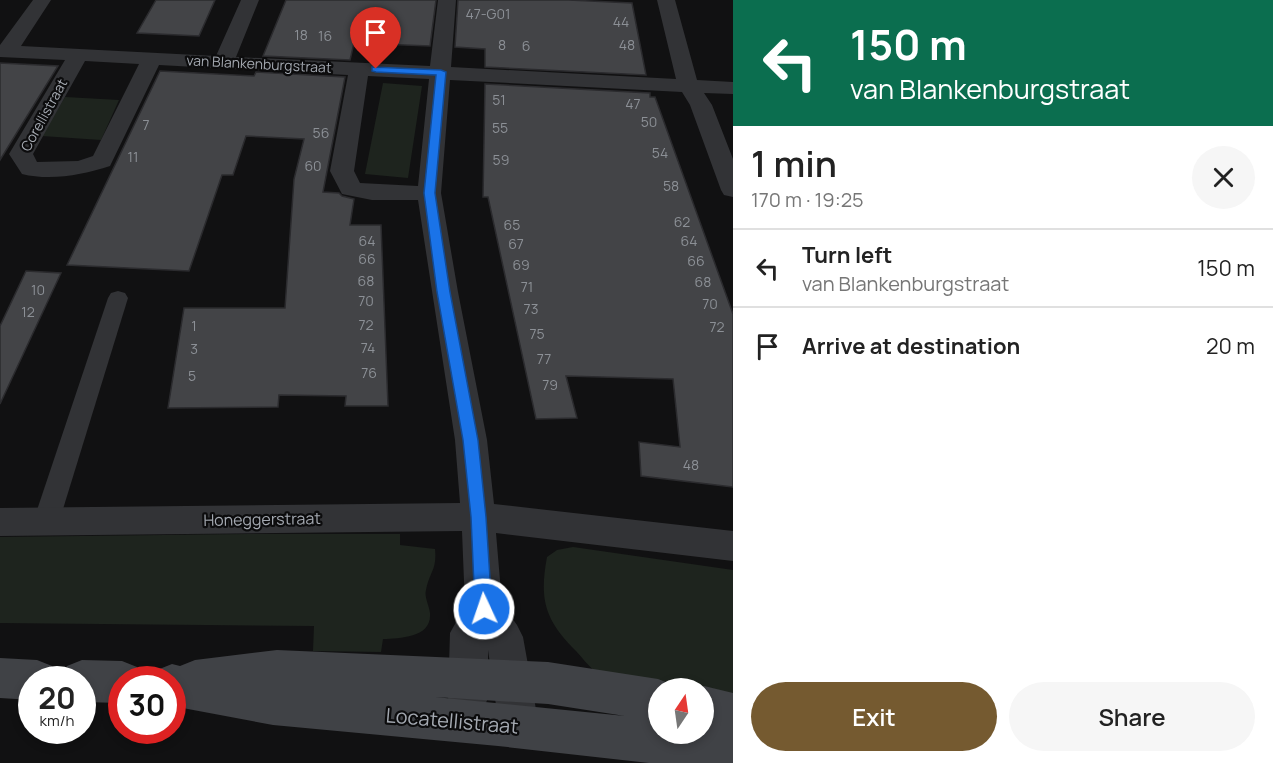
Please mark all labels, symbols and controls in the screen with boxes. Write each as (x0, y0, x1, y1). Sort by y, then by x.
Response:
house number: 47-G01 (466, 4, 510, 23)
pin (350, 7, 401, 69)
house number: 44 (613, 12, 629, 31)
text: 150 m (850, 15, 967, 73)
icon: arrive (359, 16, 392, 49)
icon: left (751, 24, 829, 102)
house number: 18 (294, 25, 308, 44)
house number: 16 (318, 26, 332, 45)
house number: 8 (498, 35, 506, 54)
house number: 48 (619, 35, 635, 54)
house number: 6 (522, 36, 530, 55)
street label: van Blankenburgstraat (186, 50, 332, 77)
text: van Blankenburgstraat (850, 70, 1130, 107)
street label: Corellistraat (16, 75, 71, 154)
house number: 51 (492, 90, 506, 109)
house number: 47 (625, 94, 641, 113)
house number: 50 (641, 112, 657, 131)
house number: 7 (142, 115, 150, 134)
house number: 55 (492, 118, 508, 137)
house number: 56 (313, 123, 329, 142)
text: 1 min (751, 139, 837, 188)
house number: 54 (652, 143, 668, 162)
button: close (1192, 146, 1255, 209)
house number: 11 (128, 147, 138, 166)
house number: 59 (493, 150, 509, 169)
house number: 60 (304, 156, 322, 175)
house number: 58 (663, 176, 679, 195)
text: 170 m · 19:25 (751, 186, 864, 213)
house number: 62 (674, 212, 690, 231)
house number: 65 (504, 215, 520, 234)
house number: 64 (359, 231, 375, 250)
house number: 64 (681, 231, 697, 250)
house number: 67 (508, 234, 524, 253)
text: Turn left (802, 240, 892, 270)
house number: 66 (358, 249, 376, 268)
house number: 66 (687, 251, 705, 270)
icon: left (751, 252, 784, 285)
text: 150 m (1197, 253, 1255, 283)
house number: 69 (512, 255, 530, 274)
text: van Blankenburgstraat (802, 270, 1009, 297)
house number: 68 (358, 271, 374, 290)
house number: 68 (695, 272, 711, 291)
house number: 71 (521, 277, 533, 296)
house number: 10 (31, 280, 45, 299)
house number: 70 (358, 291, 374, 310)
house number: 70 (702, 294, 718, 313)
house number: 73 (524, 299, 538, 318)
house number: 12 (21, 302, 35, 321)
house number: 72 (358, 315, 374, 334)
house number: 1 (191, 316, 197, 335)
house number: 72 (709, 317, 725, 336)
house number: 75 (529, 324, 545, 343)
icon: arrive (751, 330, 784, 363)
text: Arrive at destination (802, 331, 1020, 361)
text: 20 m (1206, 331, 1255, 361)
house number: 74 (361, 338, 375, 357)
house number: 3 (190, 339, 198, 358)
house number: 77 (537, 349, 551, 368)
house number: 76 (361, 363, 377, 382)
house number: 5 (188, 366, 196, 385)
house number: 79 (542, 375, 558, 394)
house number: 48 (683, 455, 699, 474)
street label: Honeggerstraat (203, 507, 321, 531)
position arrow (452, 577, 516, 641)
speed limit sign: 30 (108, 666, 186, 744)
text: 20 (38, 677, 76, 718)
north arrow (648, 678, 714, 744)
map controls (648, 678, 714, 744)
button: Exit (751, 682, 997, 751)
button: Share (1009, 682, 1255, 751)
street label: Locatellistraat (385, 701, 519, 740)
text: km/h (40, 710, 74, 731)

